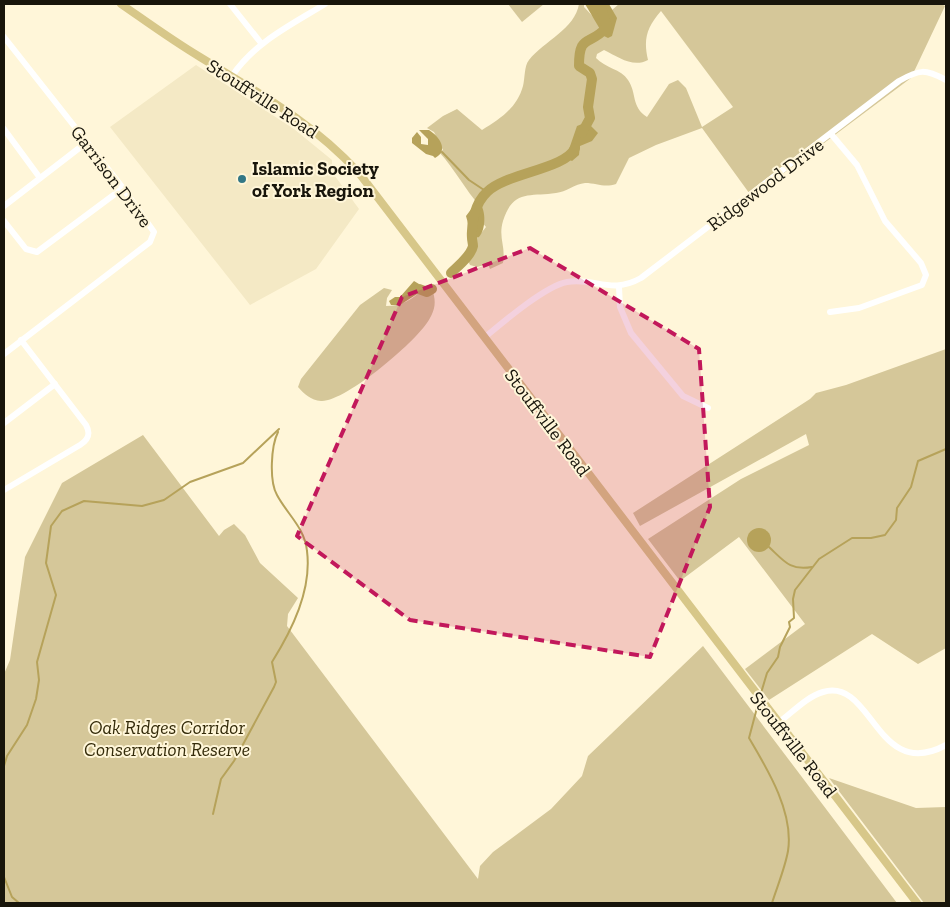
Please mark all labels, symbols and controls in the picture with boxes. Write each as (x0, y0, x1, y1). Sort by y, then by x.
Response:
street label: Stouffville Road (203, 54, 323, 143)
street label: Garrison Drive (66, 121, 157, 232)
street label: Ridgewood Drive (702, 133, 828, 236)
place label: Islamic Society of York Region (252, 157, 379, 202)
marker: Islamic Society of York Region (236, 173, 248, 185)
street label: Stouffville Road (500, 364, 596, 481)
street label: Stouffville Road (745, 687, 843, 802)
park label: Oak Ridges Corridor Conservation Reserve (84, 716, 250, 761)

